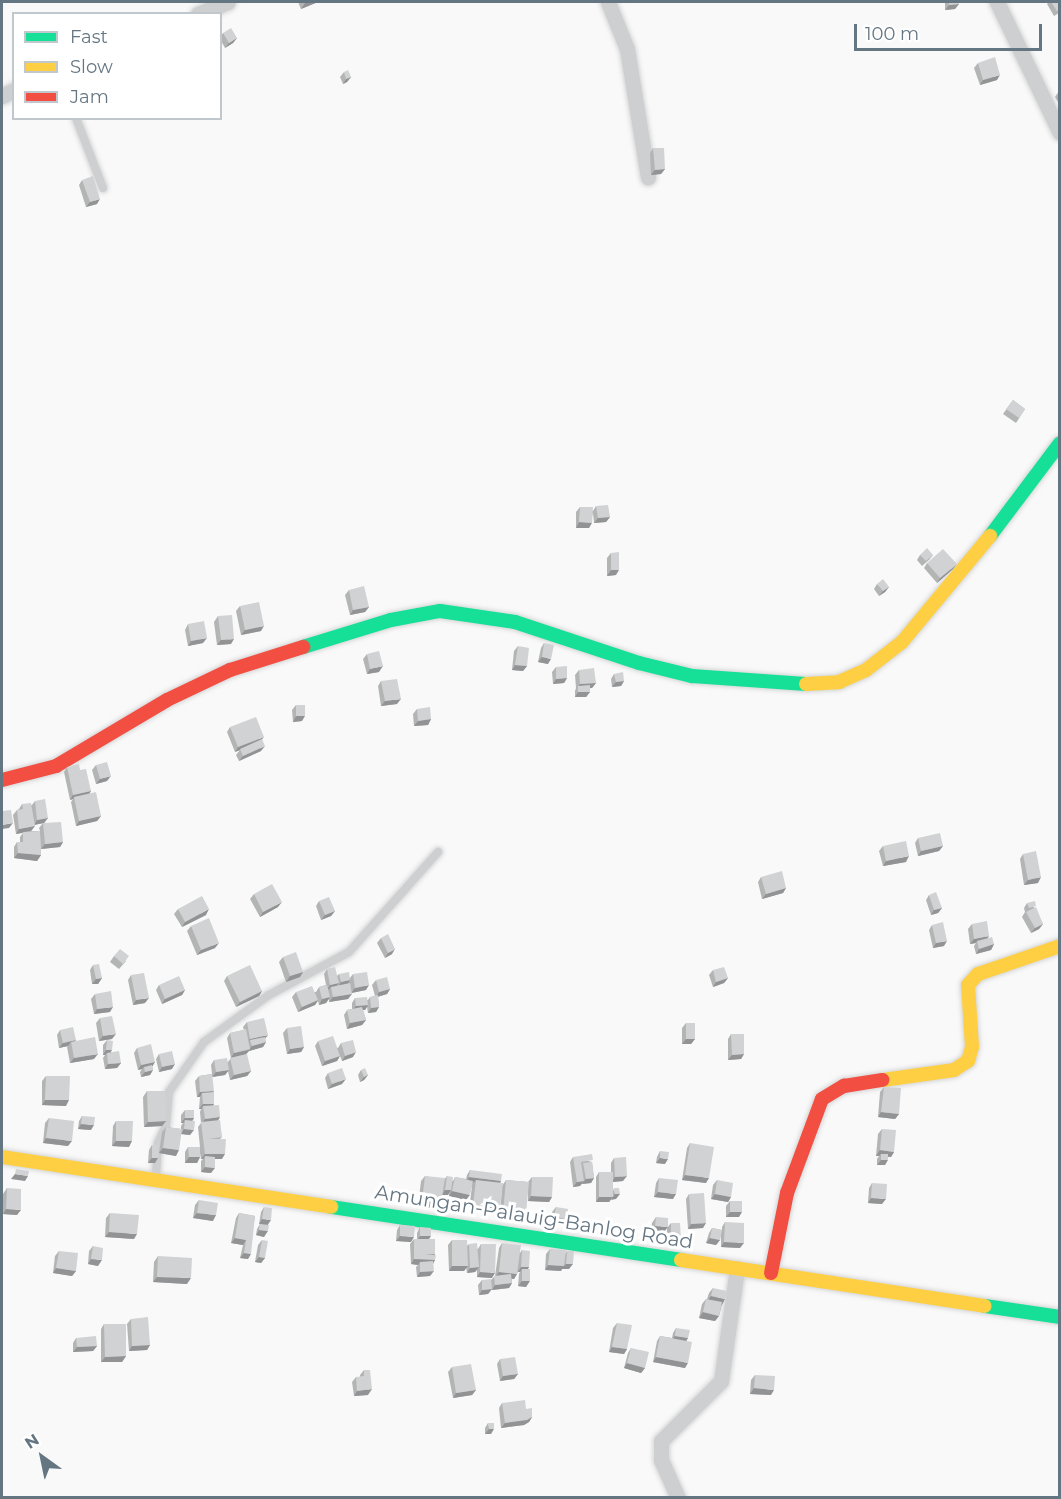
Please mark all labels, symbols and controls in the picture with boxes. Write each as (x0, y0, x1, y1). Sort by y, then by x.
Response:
legend (12, 12, 222, 120)
scale bar (857, 12, 1044, 50)
text: 100 m (865, 23, 919, 45)
text: Fast (70, 26, 108, 48)
text: Slow (70, 56, 113, 78)
text: Jam (70, 86, 109, 108)
street label: Amungan-Palauig-Banlog Road (373, 1180, 695, 1254)
north arrow (12, 1427, 72, 1487)
text: N (21, 1430, 43, 1453)

